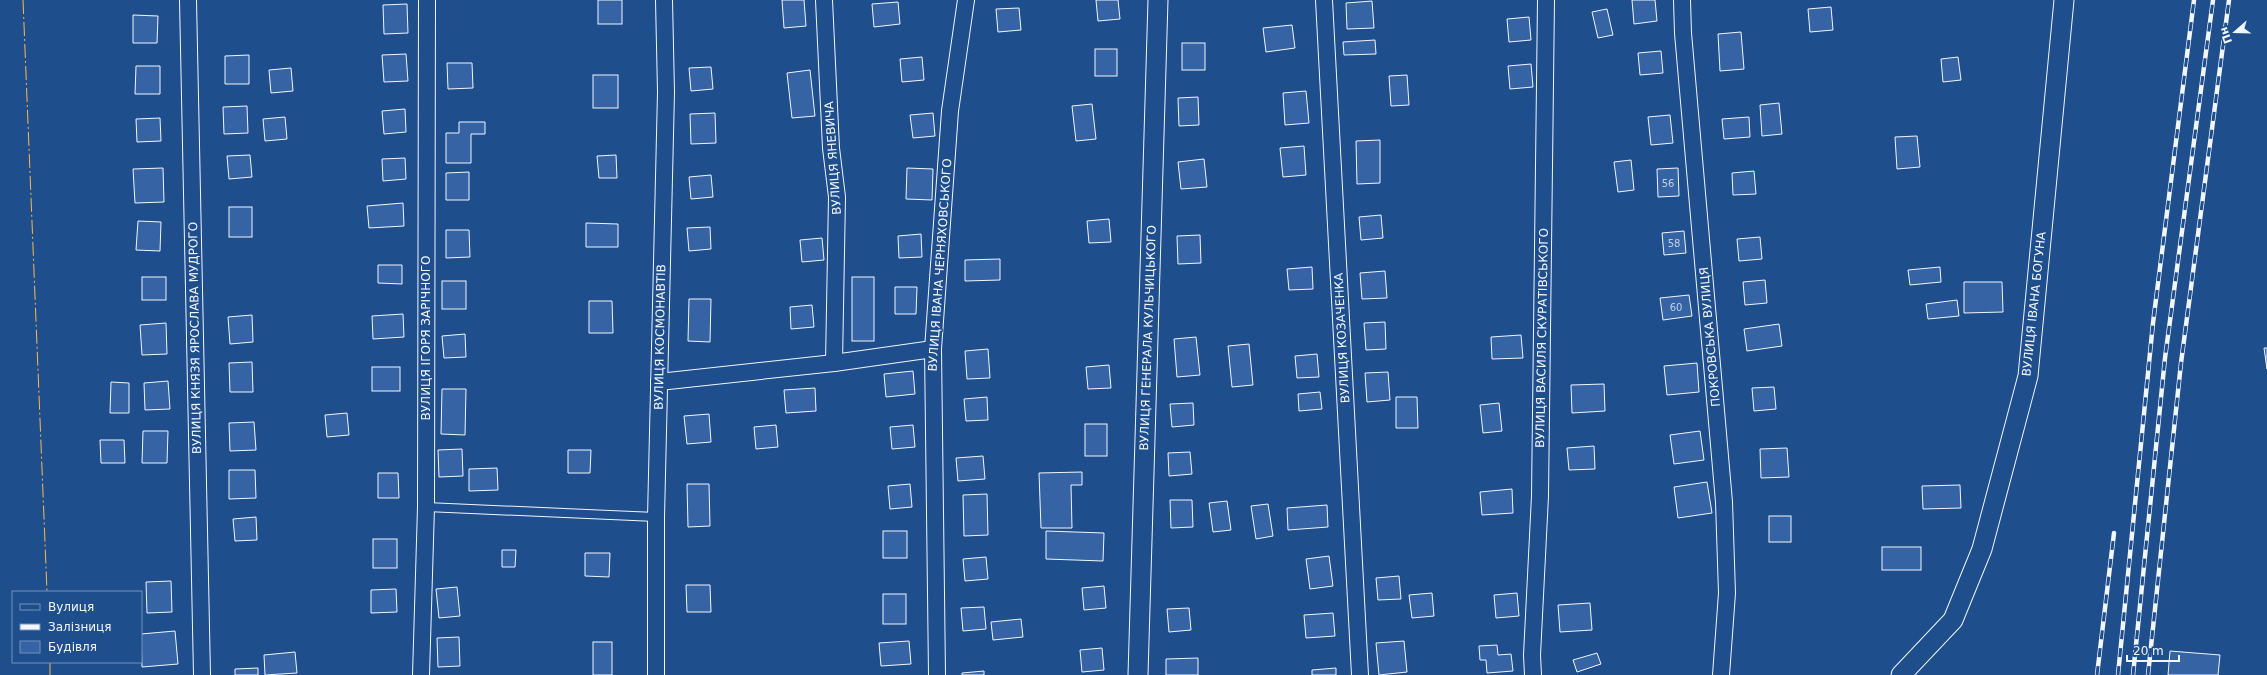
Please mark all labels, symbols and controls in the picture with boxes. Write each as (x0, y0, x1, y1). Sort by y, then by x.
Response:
north arrow (2215, 12, 2255, 52)
text: Пн (2217, 25, 2235, 45)
street label: ВУЛИЦЯ ЯНЕВИЧА (822, 100, 844, 215)
street label: ВУЛИЦЯ ІВАНА ЧЕРНЯХОВСЬКОГО (926, 158, 954, 372)
house number: 56 (1662, 178, 1674, 189)
street label: ВУЛИЦЯ КНЯЗЯ ЯРОСЛАВА МУДРОГО (186, 222, 204, 454)
street label: ВУЛИЦЯ ГЕНЕРАЛА КУЛЬЧИЦЬКОГО (1137, 225, 1159, 451)
street label: ВУЛИЦЯ ВАСИЛЯ СКУРАТІВСЬКОГО (1533, 228, 1551, 448)
street label: ВУЛИЦЯ ІВАНА БОГУНА (2019, 230, 2049, 377)
house number: 58 (1668, 238, 1680, 249)
street label: ВУЛИЦЯ ІГОРЯ ЗАРІЧНОГО (419, 256, 433, 420)
street label: ВУЛИЦЯ КОСМОНАВТІВ (652, 264, 668, 410)
street label: ПОКРОВСЬКА ВУЛИЦЯ (1697, 267, 1723, 407)
street label: ВУЛИЦЯ КОЗАЧЕНКА (1332, 272, 1352, 404)
house number: 60 (1670, 302, 1682, 313)
legend (12, 591, 142, 663)
text: Вулиця (48, 600, 94, 614)
text: Залізниця (48, 620, 111, 634)
scale bar (2127, 637, 2179, 663)
text: Будівля (48, 640, 97, 654)
text: 20 m (2133, 644, 2164, 658)

